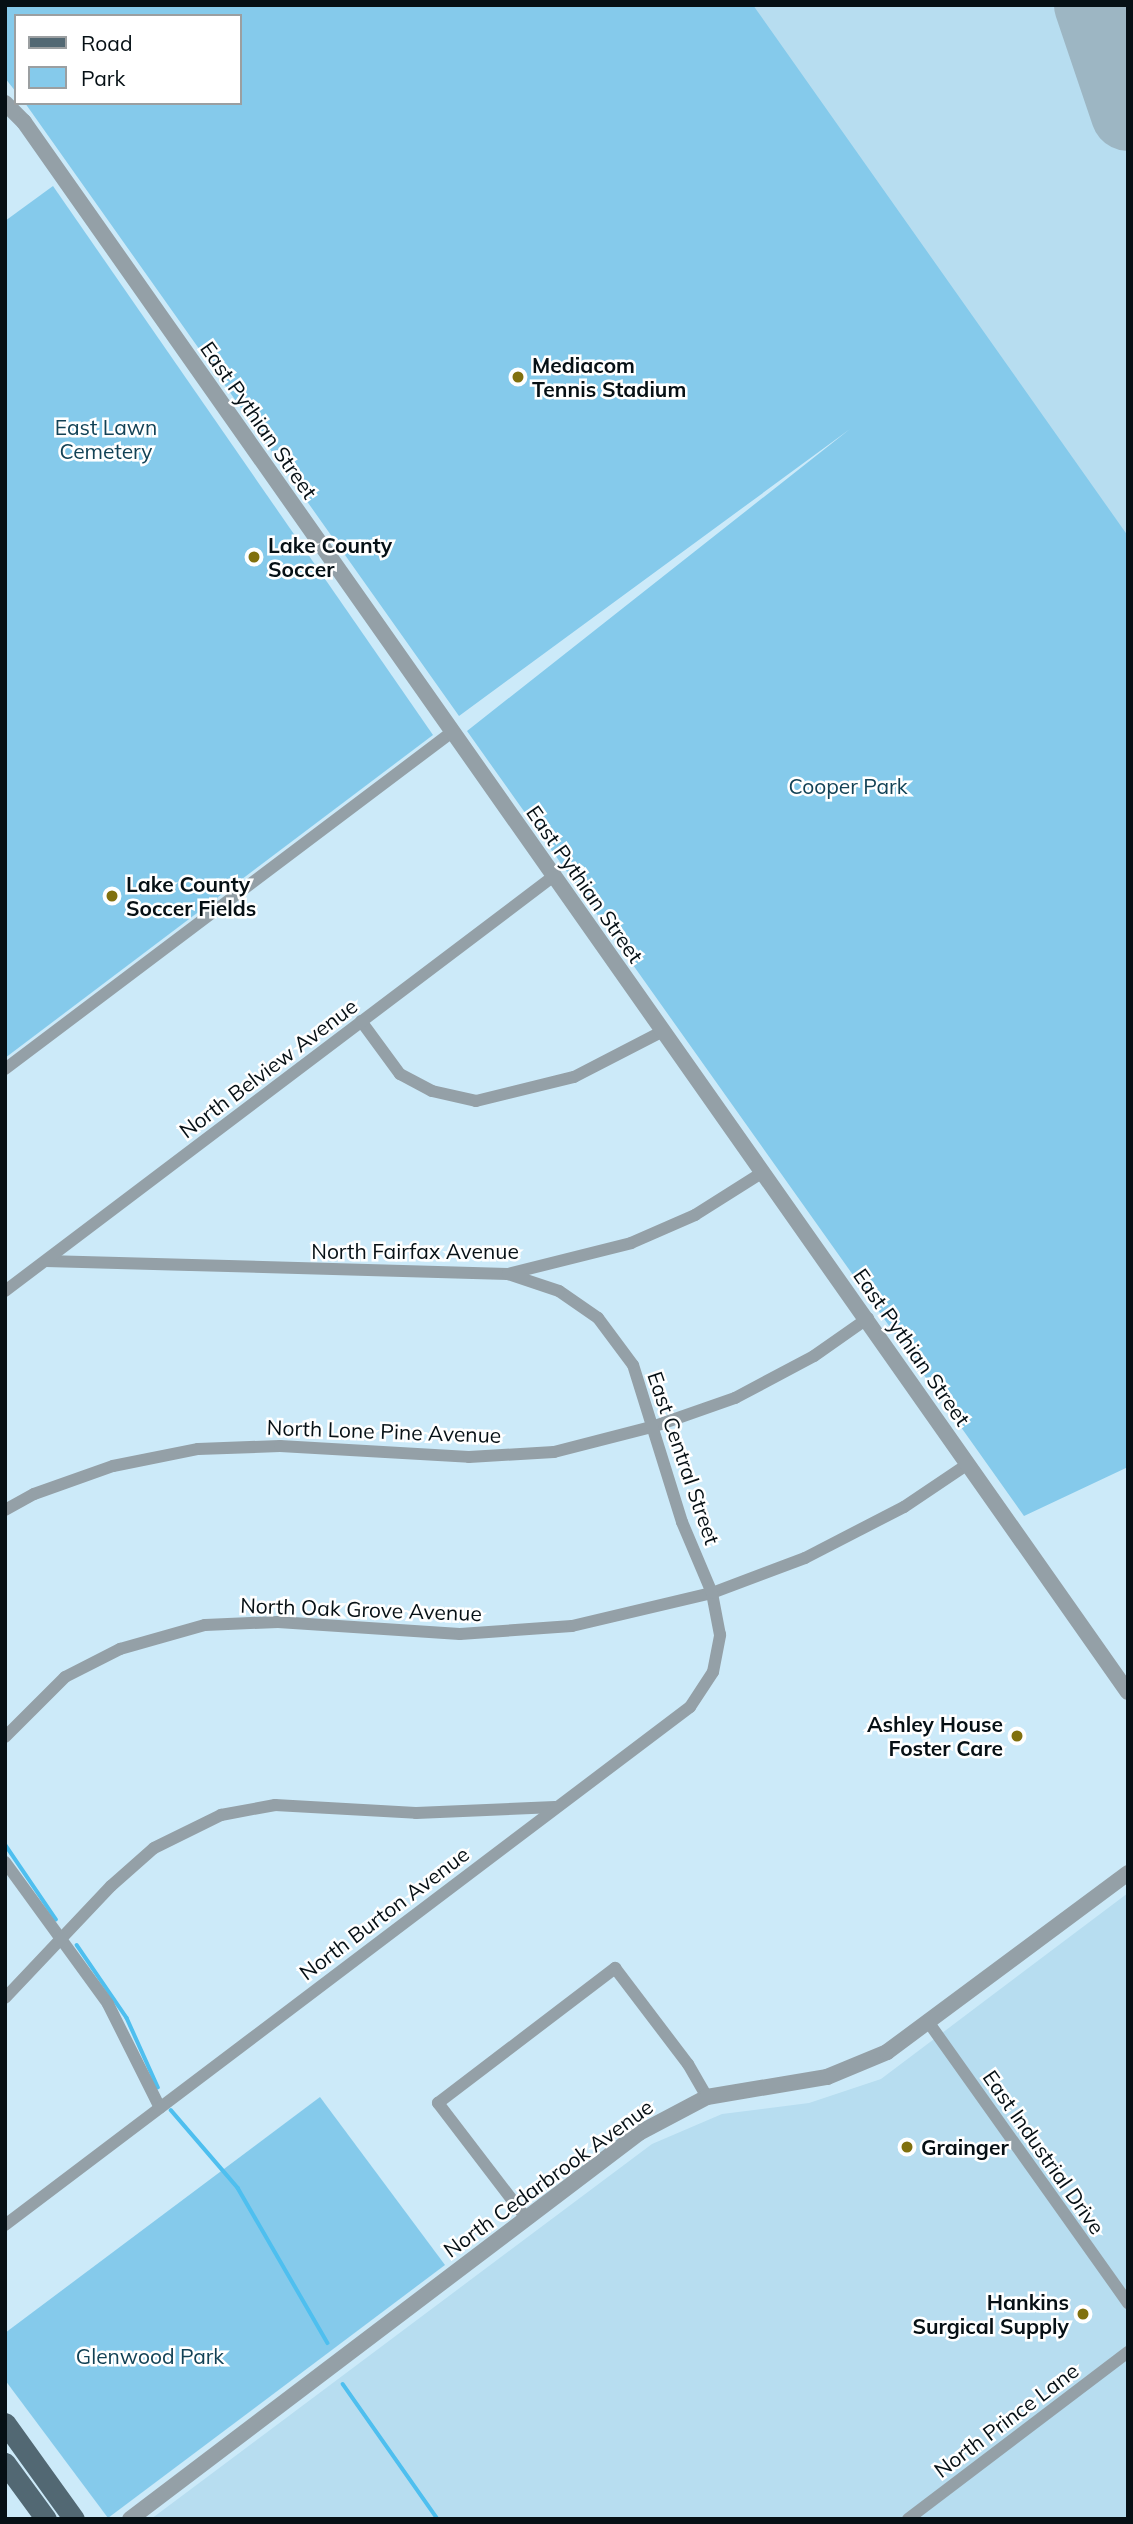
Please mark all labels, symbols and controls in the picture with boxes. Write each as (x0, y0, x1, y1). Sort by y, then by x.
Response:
legend (14, 14, 242, 105)
text: Road (81, 30, 132, 56)
text: Park (81, 65, 125, 91)
street label: East Pythian Street (195, 337, 323, 503)
place label: Mediacom Tennis Stadium (532, 352, 686, 402)
marker: Mediacom Tennis Stadium (510, 369, 526, 385)
park label: East Lawn Cemetery (55, 414, 157, 464)
place label: Lake County Soccer (268, 532, 392, 582)
marker: Lake County Soccer (246, 549, 262, 565)
park label: Cooper Park (789, 773, 907, 799)
street label: East Pythian Street (521, 801, 649, 967)
place label: Lake County Soccer Fields (126, 871, 256, 921)
marker: Lake County Soccer Fields (104, 888, 120, 904)
street label: North Belview Avenue (174, 993, 362, 1143)
street label: North Fairfax Avenue (311, 1238, 519, 1264)
street label: East Pythian Street (848, 1264, 976, 1430)
street label: East Central Street (643, 1368, 725, 1548)
street label: North Lone Pine Avenue (266, 1414, 502, 1448)
street label: North Oak Grove Avenue (240, 1592, 482, 1626)
place label: Ashley House Foster Care (867, 1711, 1003, 1761)
marker: Ashley House Foster Care (1009, 1728, 1025, 1744)
street label: North Burton Avenue (294, 1841, 474, 1985)
street label: East Industrial Drive (978, 2065, 1110, 2239)
street label: North Cedarbrook Avenue (439, 2094, 657, 2262)
place label: Grainger (921, 2134, 1009, 2160)
marker: Grainger (899, 2139, 915, 2155)
place label: Hankins Surgical Supply (913, 2289, 1069, 2339)
marker: Hankins Surgical Supply (1075, 2306, 1091, 2322)
park label: Glenwood Park (76, 2343, 224, 2369)
street label: North Prince Lane (929, 2358, 1083, 2482)

